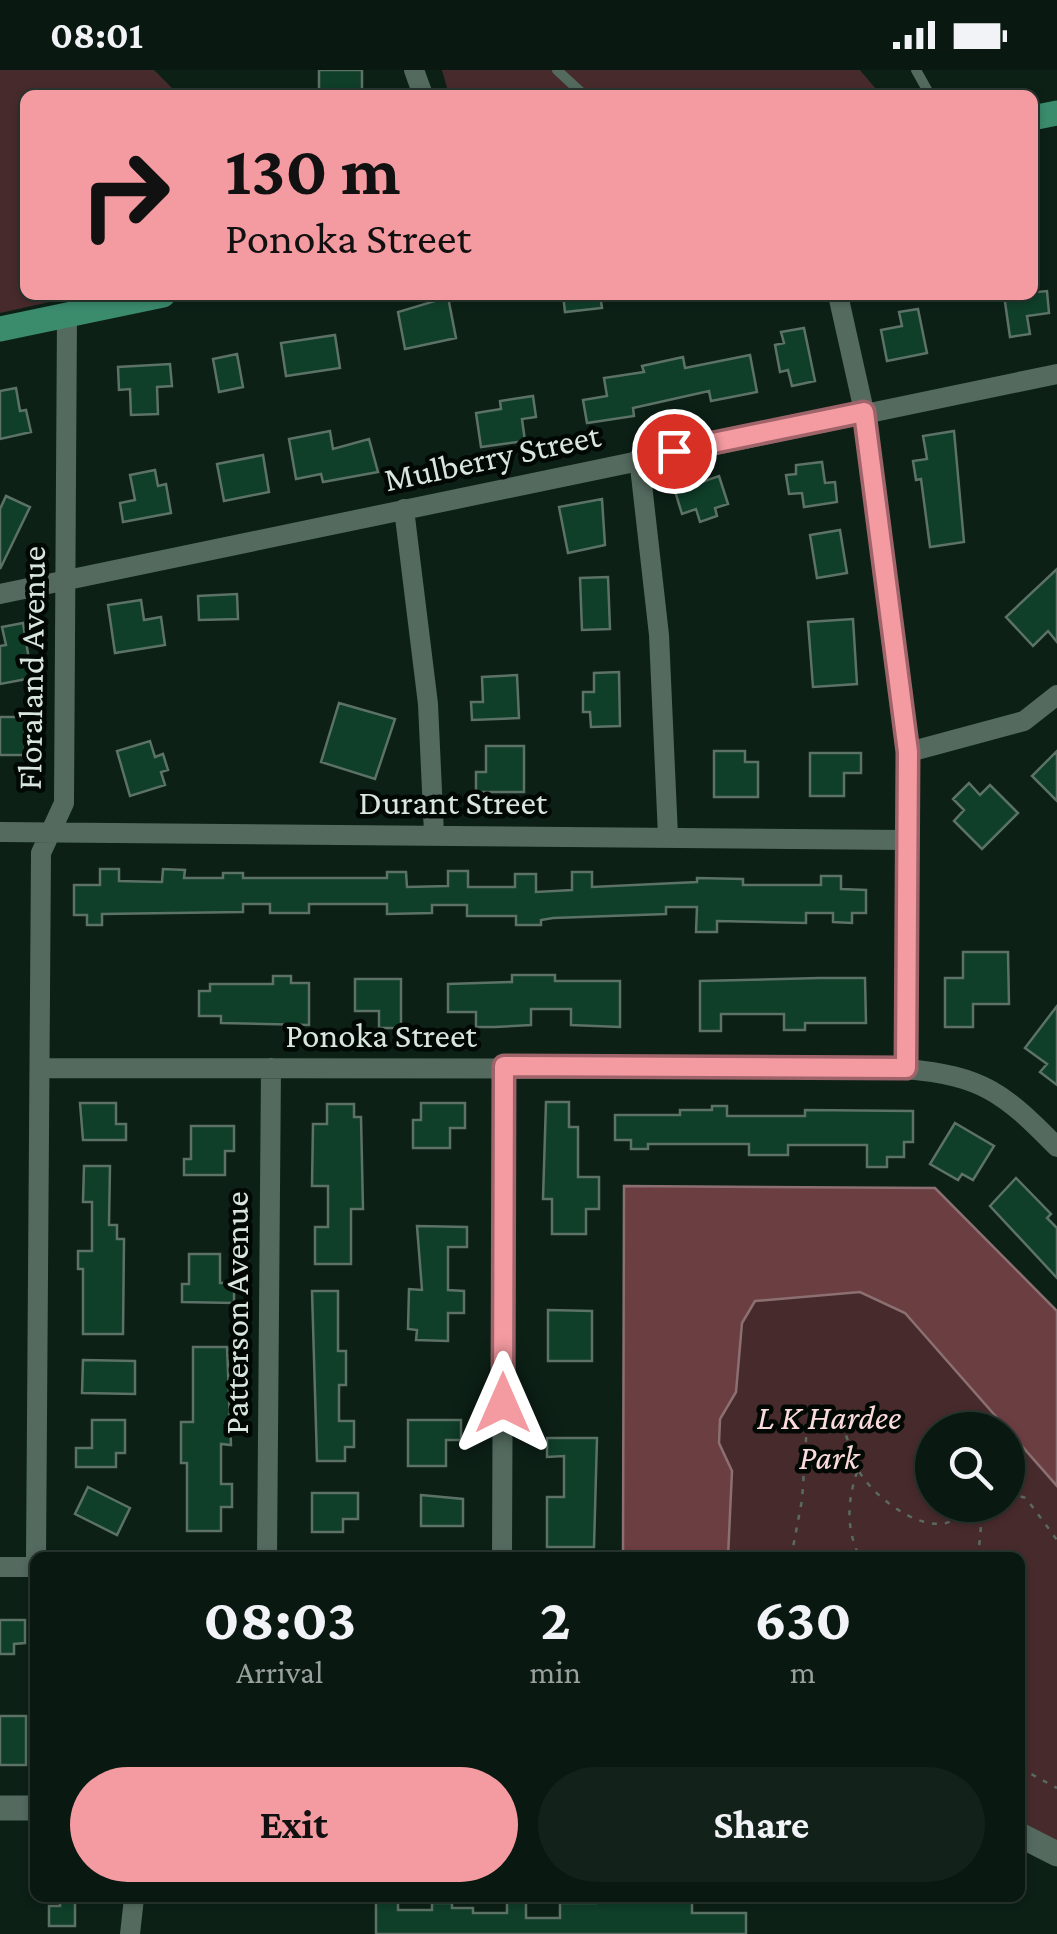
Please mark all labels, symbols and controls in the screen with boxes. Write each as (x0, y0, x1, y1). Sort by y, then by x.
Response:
text: 08:01 (50, 14, 143, 56)
icon: right (60, 130, 190, 260)
text: 130 m (225, 131, 401, 209)
text: Ponoka Street (225, 213, 472, 263)
pin (632, 409, 717, 494)
street label: Mulberry Street (381, 415, 604, 499)
icon: arrive (647, 424, 702, 479)
street label: Floraland Avenue (10, 546, 53, 790)
street label: Durant Street (359, 783, 548, 822)
street label: Ponoka Street (285, 1016, 477, 1055)
street label: Patterson Avenue (217, 1191, 256, 1435)
position arrow (451, 1351, 555, 1455)
park label: L K Hardee Park (757, 1398, 901, 1477)
map controls (915, 1412, 1025, 1522)
button: search (915, 1412, 1025, 1522)
text: 08:03 (203, 1585, 356, 1652)
text: 2 (540, 1585, 571, 1652)
text: 630 (754, 1585, 852, 1652)
text: Arrival (236, 1654, 323, 1690)
text: min (530, 1654, 581, 1690)
text: m (790, 1654, 816, 1690)
button: Exit (70, 1767, 518, 1882)
button: Share (538, 1767, 985, 1882)

